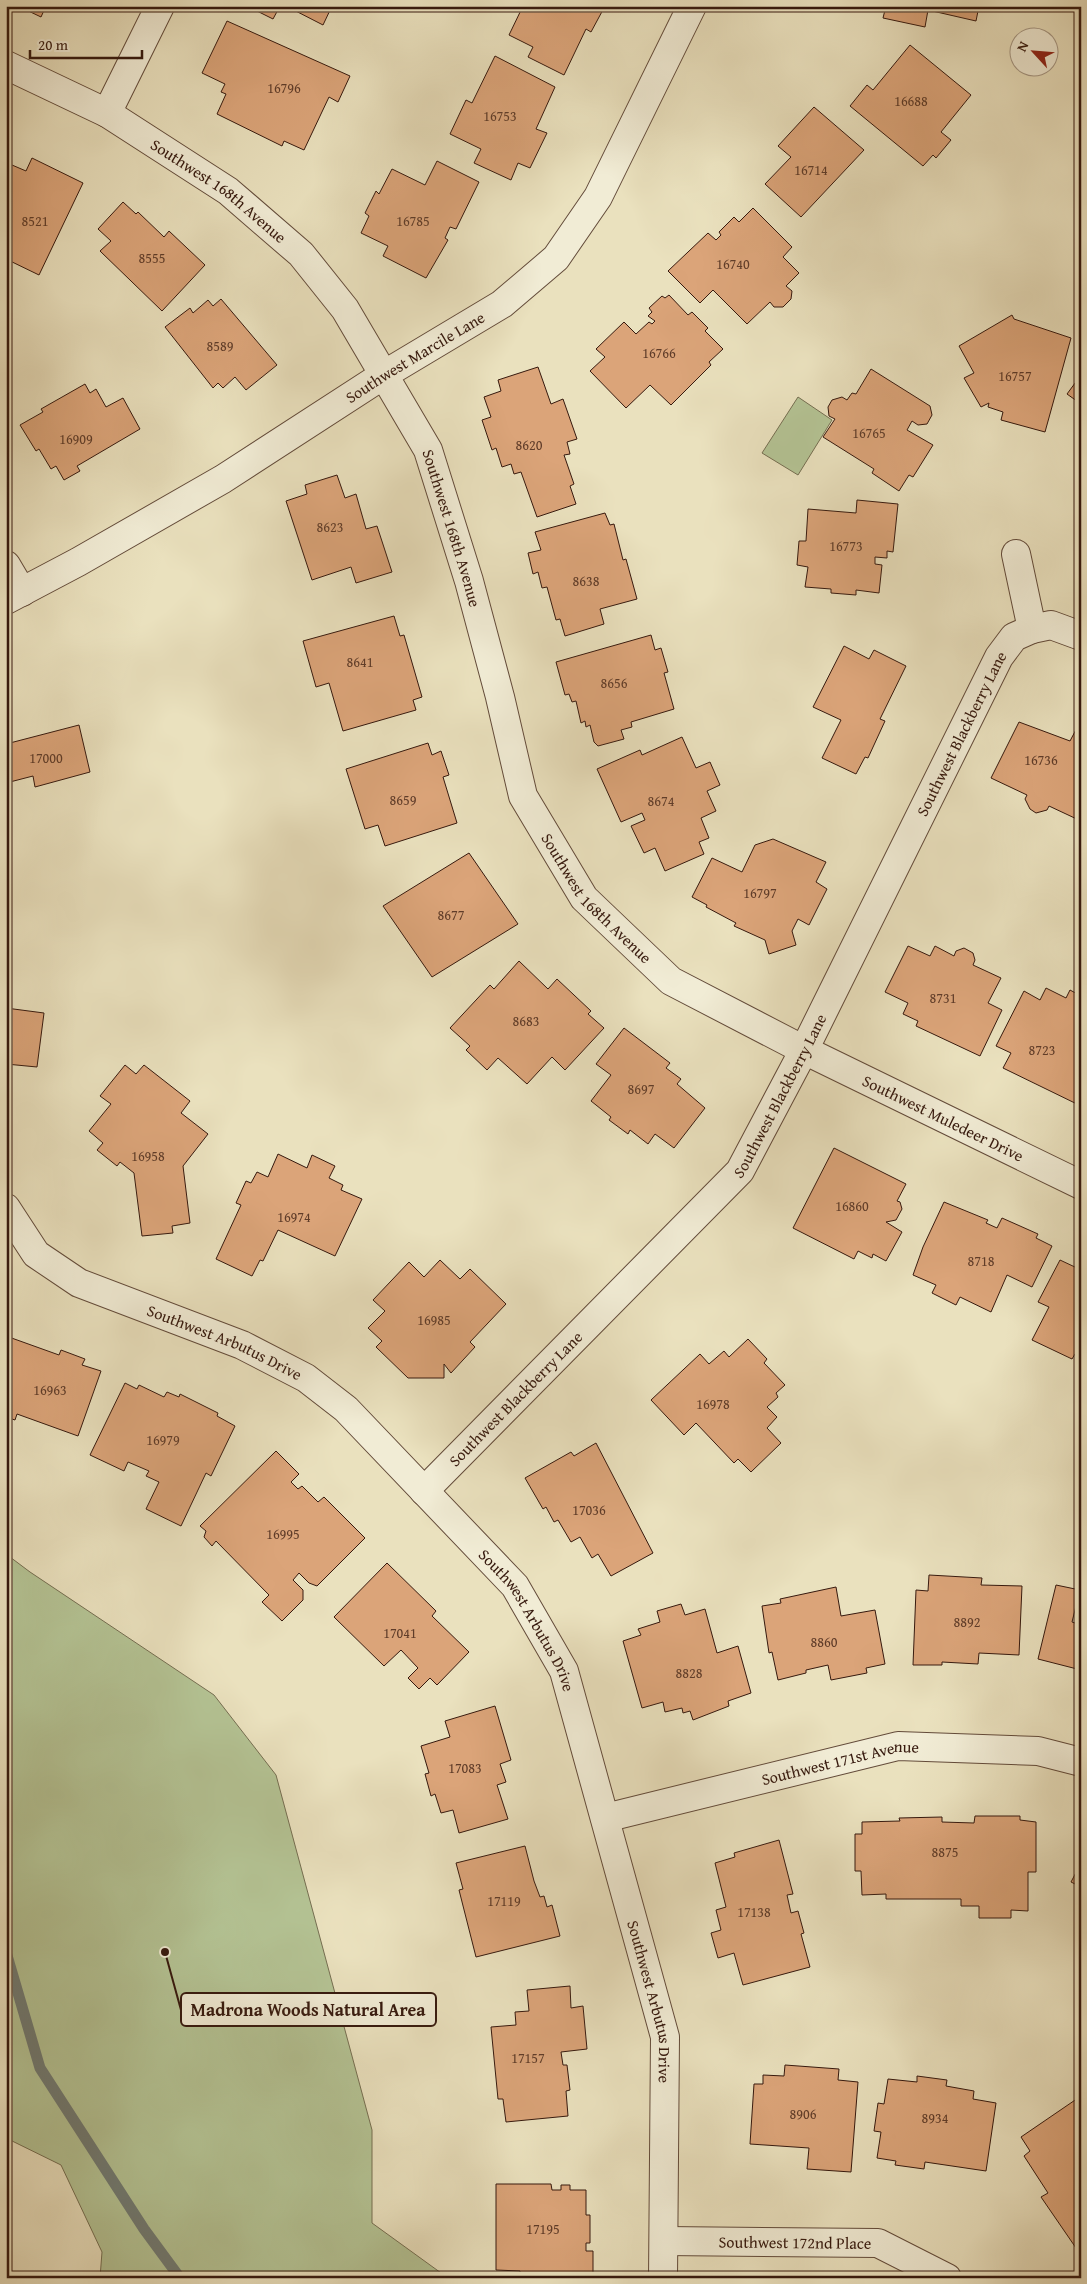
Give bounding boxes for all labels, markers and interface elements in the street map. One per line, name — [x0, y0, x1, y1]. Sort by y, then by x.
scale bar — [30, 28, 142, 60]
north arrow — [1010, 28, 1060, 78]
text: 20 m — [38, 34, 69, 55]
text: N — [1011, 37, 1034, 55]
house number: 16796 — [267, 78, 301, 98]
house number: 16688 — [894, 91, 928, 111]
house number: 16753 — [483, 106, 517, 126]
street label: Southwest 168th Avenue — [146, 132, 292, 249]
house number: 16714 — [794, 160, 828, 180]
house number: 8521 — [22, 211, 48, 231]
house number: 16785 — [396, 211, 430, 231]
house number: 8555 — [139, 248, 165, 268]
house number: 16740 — [716, 254, 750, 274]
street label: Southwest Marcile Lane — [340, 305, 489, 409]
house number: 8589 — [207, 336, 234, 356]
house number: 16766 — [642, 343, 676, 363]
house number: 16757 — [998, 366, 1032, 386]
house number: 16765 — [852, 423, 886, 443]
house number: 16909 — [59, 429, 93, 449]
house number: 8620 — [516, 435, 543, 455]
street label: Southwest 168th Avenue — [416, 446, 487, 610]
house number: 8623 — [317, 517, 343, 537]
house number: 16773 — [829, 536, 863, 556]
house number: 8638 — [573, 571, 600, 591]
street label: Southwest Blackberry Lane — [910, 645, 1012, 820]
house number: 8641 — [347, 652, 373, 672]
house number: 8656 — [601, 673, 628, 693]
house number: 17000 — [29, 748, 63, 768]
house number: 16736 — [1024, 750, 1058, 770]
house number: 8659 — [390, 790, 417, 810]
house number: 8674 — [648, 791, 675, 811]
street label: Southwest 168th Avenue — [536, 828, 657, 969]
house number: 16797 — [743, 883, 777, 903]
house number: 8677 — [438, 905, 465, 925]
house number: 8731 — [930, 988, 956, 1008]
street label: Southwest Blackberry Lane — [727, 1009, 832, 1183]
house number: 8683 — [513, 1011, 539, 1031]
house number: 8723 — [1029, 1040, 1055, 1060]
street label: Southwest Muledeer Drive — [858, 1068, 1028, 1167]
house number: 8697 — [628, 1079, 655, 1099]
house number: 16958 — [131, 1146, 165, 1166]
house number: 16860 — [835, 1196, 869, 1216]
house number: 16974 — [277, 1207, 311, 1227]
house number: 8718 — [968, 1251, 995, 1271]
street label: Southwest Arbutus Drive — [144, 1298, 306, 1386]
house number: 16985 — [417, 1310, 451, 1330]
street label: Southwest Blackberry Lane — [443, 1325, 588, 1472]
house number: 16963 — [33, 1380, 67, 1400]
house number: 16978 — [696, 1394, 730, 1414]
house number: 16979 — [146, 1430, 180, 1450]
house number: 17036 — [572, 1500, 606, 1520]
house number: 16995 — [266, 1524, 300, 1544]
street label: Southwest Arbutus Drive — [473, 1543, 581, 1694]
house number: 8892 — [954, 1612, 980, 1632]
house number: 17041 — [383, 1623, 417, 1643]
house number: 8860 — [811, 1632, 838, 1652]
house number: 8828 — [676, 1663, 703, 1683]
street label: Southwest 171st Avenue — [759, 1734, 919, 1791]
house number: 17083 — [448, 1758, 482, 1778]
house number: 8875 — [932, 1842, 958, 1862]
house number: 17119 — [487, 1891, 521, 1911]
house number: 17138 — [737, 1902, 771, 1922]
street label: Southwest Arbutus Drive — [621, 1917, 677, 2083]
callout: Madrona Woods Natural Area — [181, 1993, 436, 2026]
text: Madrona Woods Natural Area — [190, 1996, 426, 2023]
house number: 17157 — [511, 2048, 545, 2068]
house number: 8906 — [790, 2104, 817, 2124]
house number: 8934 — [922, 2108, 949, 2128]
house number: 17195 — [526, 2219, 560, 2239]
street label: Southwest 172nd Place — [718, 2230, 872, 2255]

